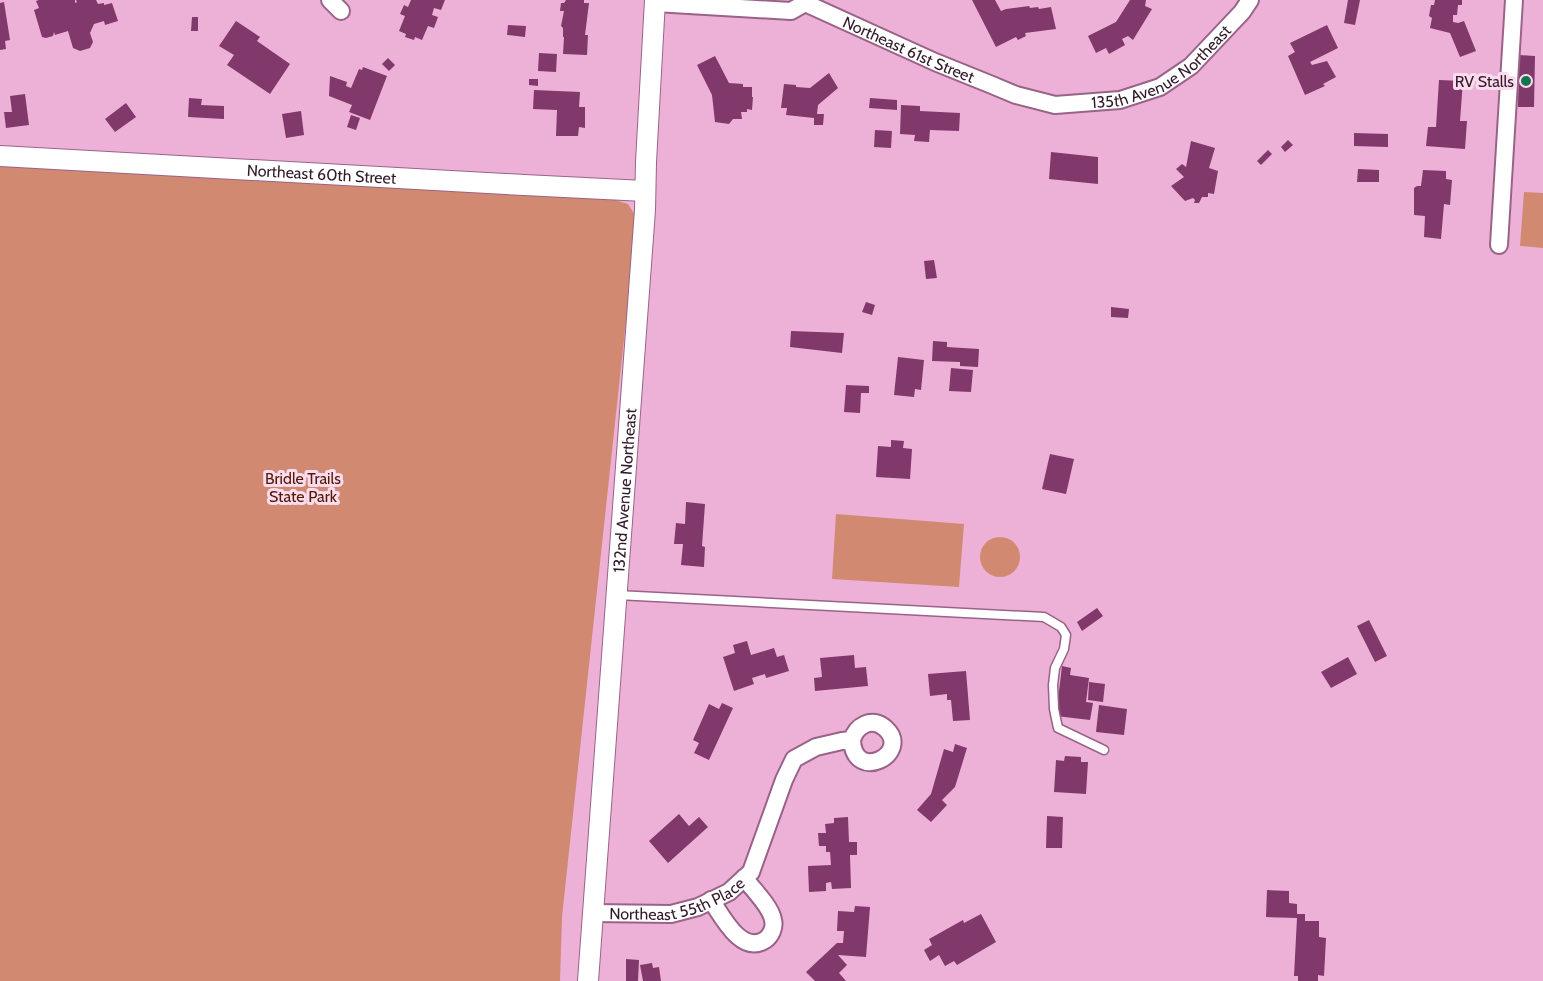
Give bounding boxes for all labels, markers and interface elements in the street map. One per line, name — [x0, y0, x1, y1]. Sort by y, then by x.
street label: Northeast 61st Street — [840, 12, 978, 87]
street label: 135th Avenue Northeast — [1091, 20, 1235, 112]
place label: RV Stalls — [1455, 72, 1514, 91]
marker: RV Stalls — [1519, 74, 1533, 88]
street label: Northeast 60th Street — [246, 160, 397, 187]
street label: 132nd Avenue Northeast — [609, 407, 640, 573]
park label: Bridle Trails State Park — [265, 469, 341, 506]
street label: Northeast 55th Place — [609, 873, 748, 924]

